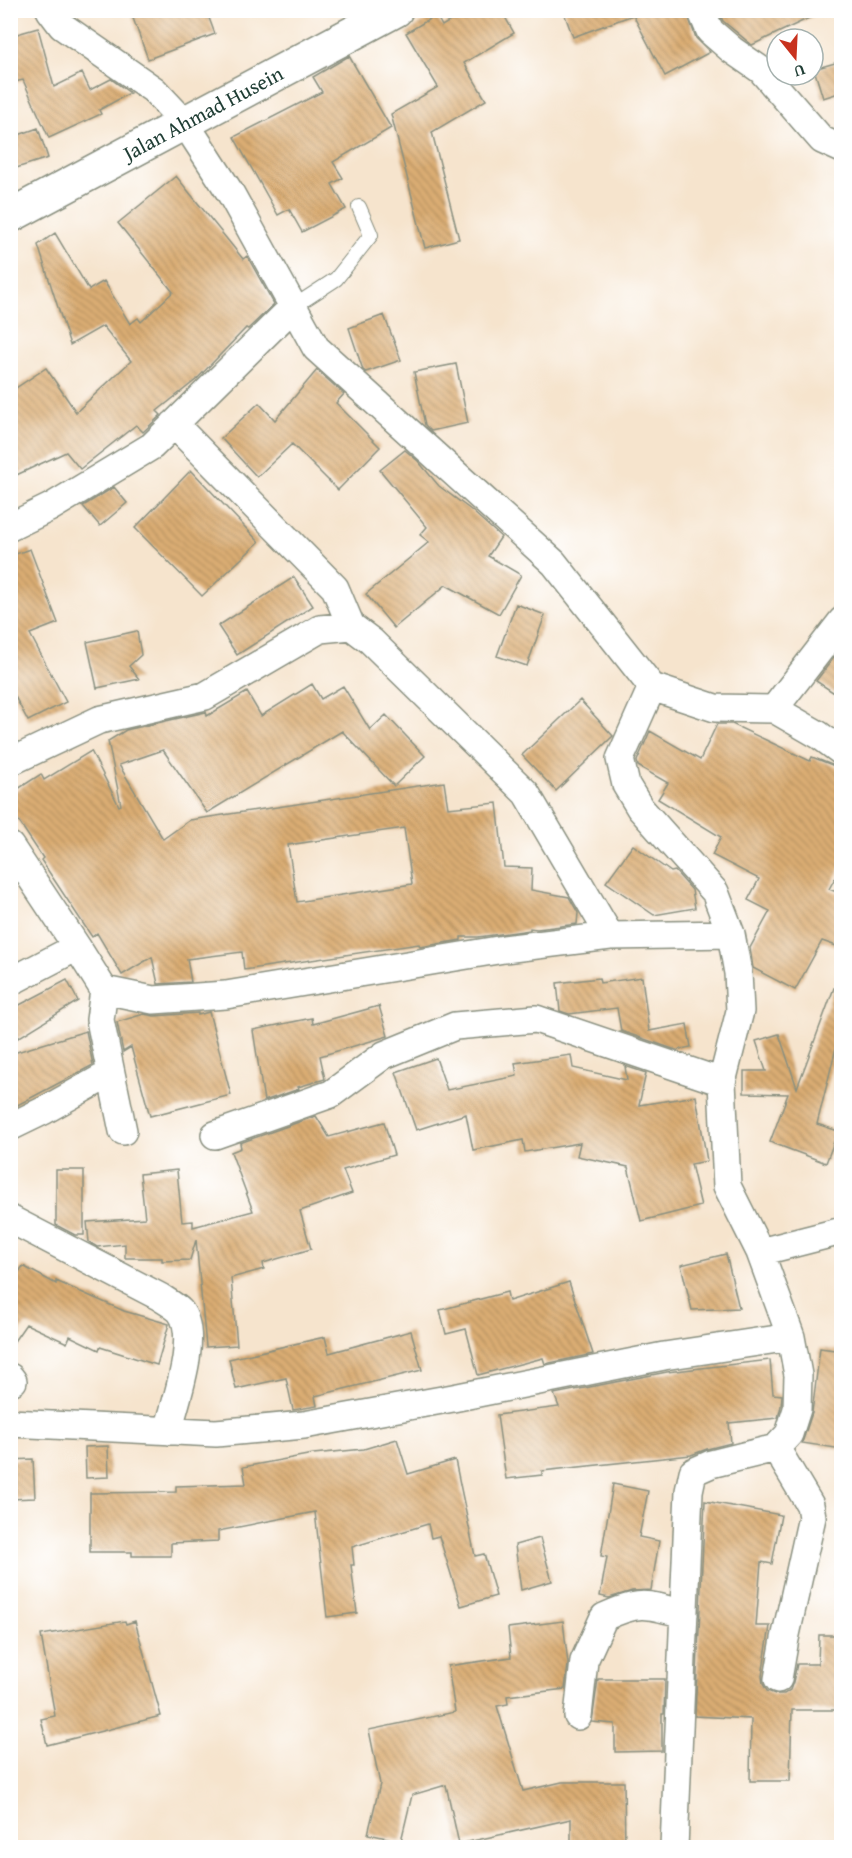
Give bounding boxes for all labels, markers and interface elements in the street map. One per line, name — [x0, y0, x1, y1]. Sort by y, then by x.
north arrow — [765, 27, 825, 87]
street label: Jalan Ahmad Husein — [115, 58, 289, 170]
text: U — [791, 58, 808, 84]

